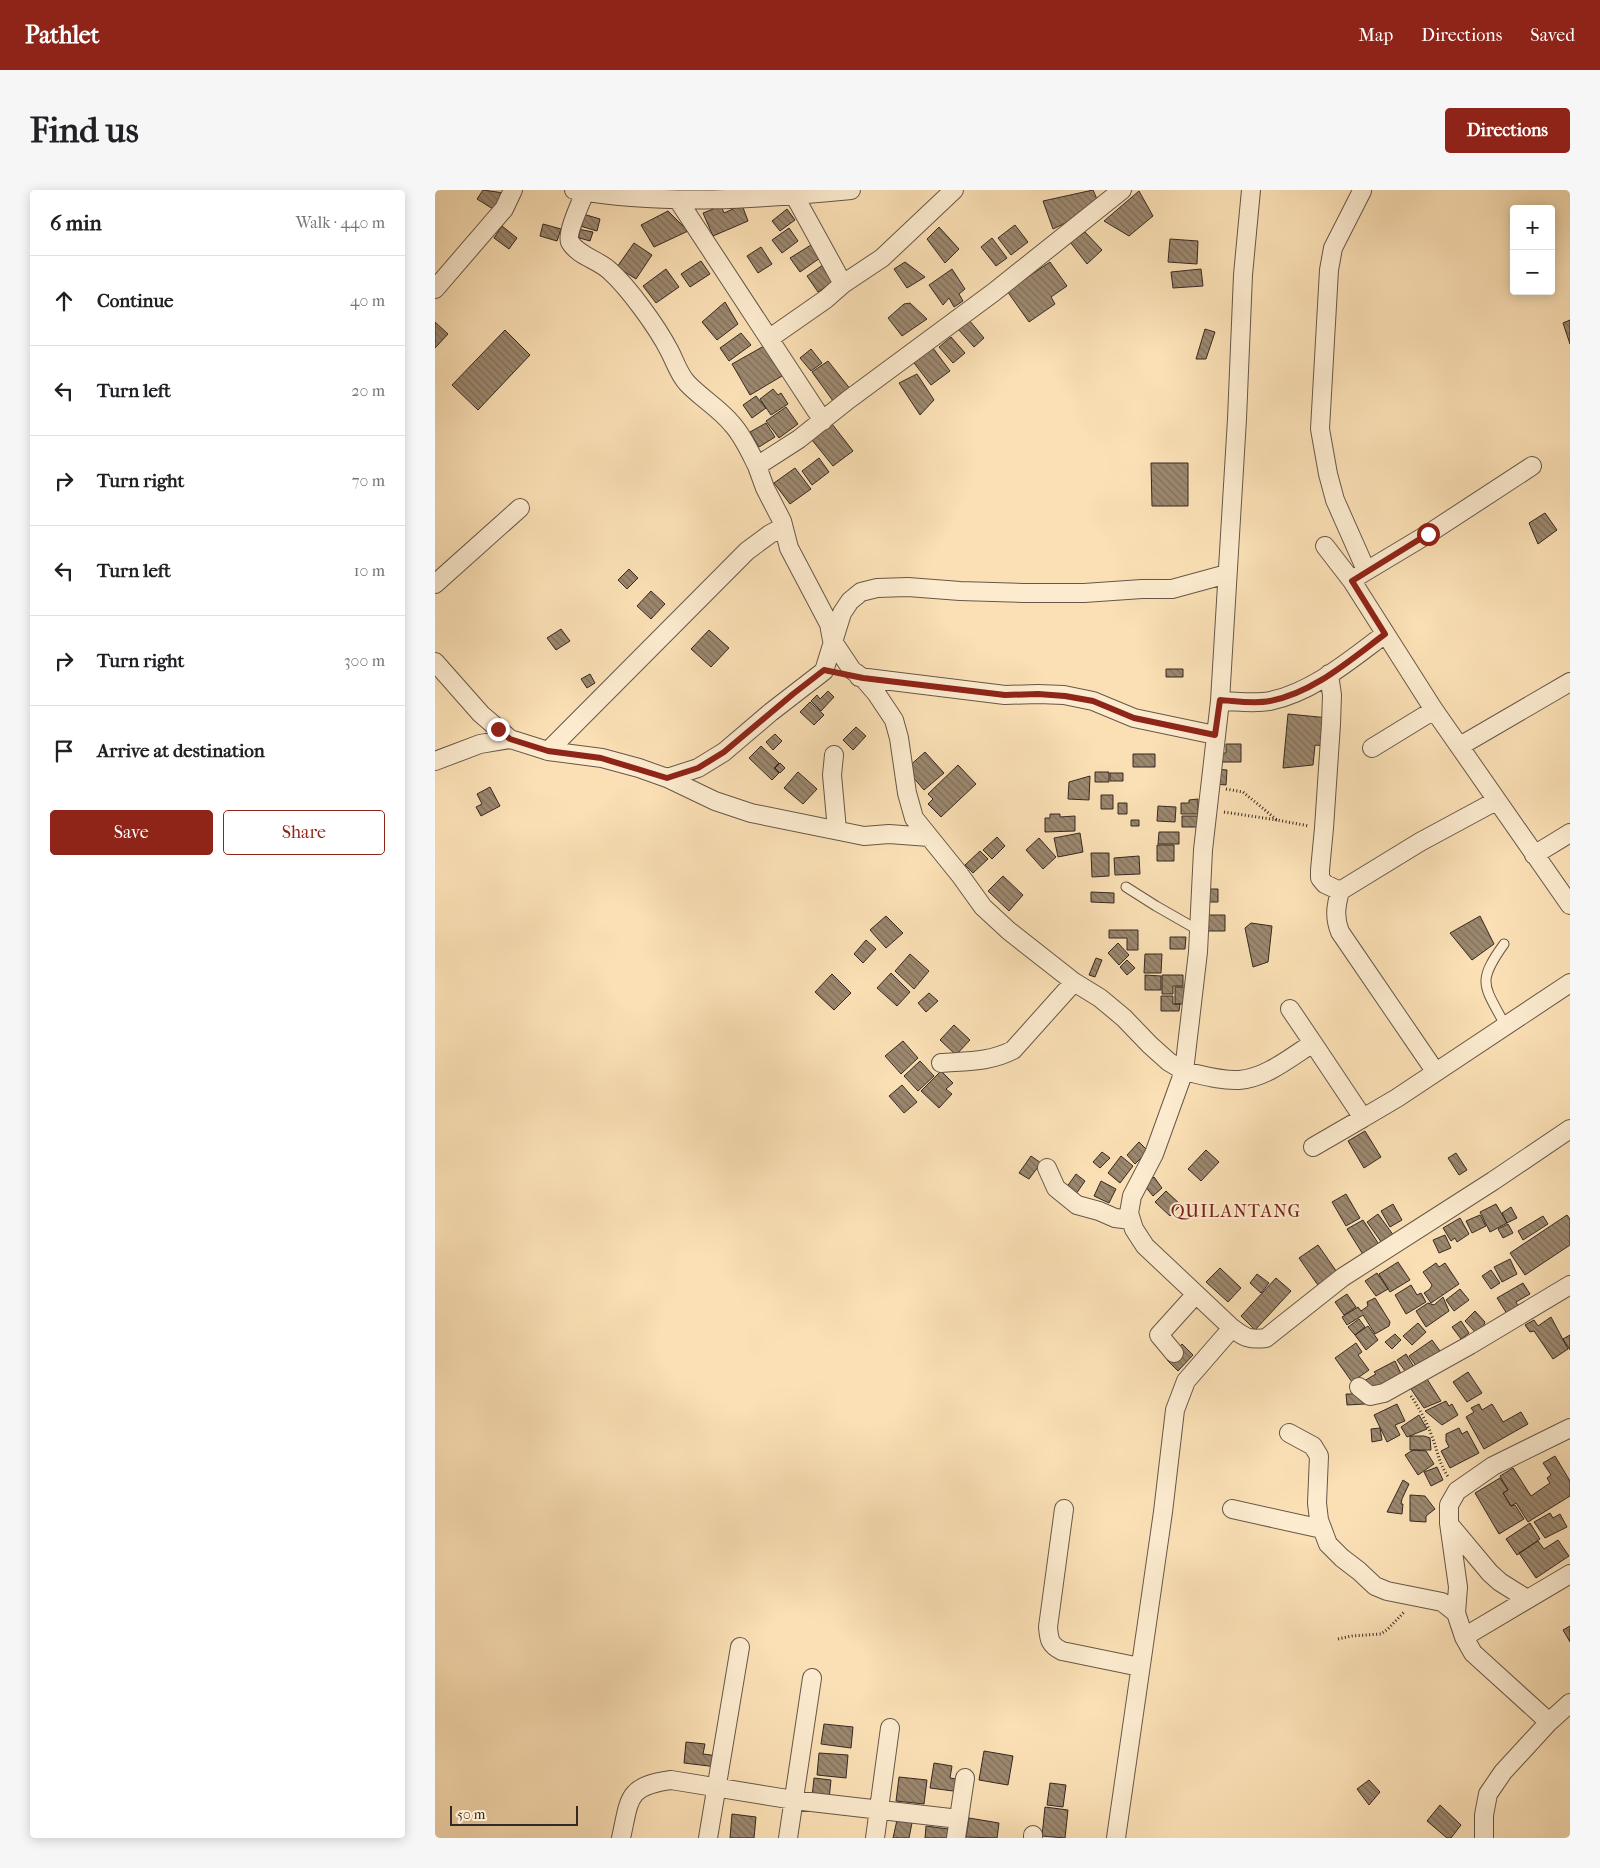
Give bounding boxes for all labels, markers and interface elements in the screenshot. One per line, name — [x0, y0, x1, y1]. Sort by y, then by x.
text: Pathlet — [25, 21, 99, 49]
text: Map — [1359, 25, 1393, 46]
text: Directions — [1421, 25, 1502, 46]
text: Saved — [1530, 25, 1575, 46]
button: Directions — [1445, 108, 1570, 153]
text: Find us — [30, 110, 139, 151]
map controls — [1510, 205, 1555, 295]
button: + — [1510, 205, 1555, 250]
text: 6 min — [50, 211, 102, 235]
text: Walk · 440 m — [296, 213, 385, 232]
button: − — [1510, 250, 1555, 295]
icon: ahead — [50, 287, 78, 315]
text: Continue — [97, 290, 173, 312]
text: 40 m — [350, 291, 385, 310]
icon: left — [50, 377, 78, 405]
text: Turn left — [97, 380, 171, 402]
text: 20 m — [351, 381, 385, 400]
icon: right — [50, 467, 78, 495]
text: Turn right — [97, 470, 184, 492]
text: 70 m — [352, 471, 385, 490]
route start — [1417, 523, 1440, 546]
icon: left — [50, 557, 78, 585]
text: Turn left — [97, 560, 171, 582]
text: 10 m — [354, 561, 385, 580]
icon: right — [50, 647, 78, 675]
text: Turn right — [97, 650, 184, 672]
text: 300 m — [344, 651, 385, 670]
route end — [487, 718, 510, 741]
icon: arrive — [50, 737, 78, 765]
text: Arrive at destination — [97, 740, 265, 762]
button: Save — [50, 810, 213, 855]
button: Share — [223, 810, 385, 855]
district label: QUILANTANG — [1171, 1201, 1301, 1222]
scale bar — [450, 1803, 577, 1826]
text: 50 m — [457, 1806, 485, 1823]

